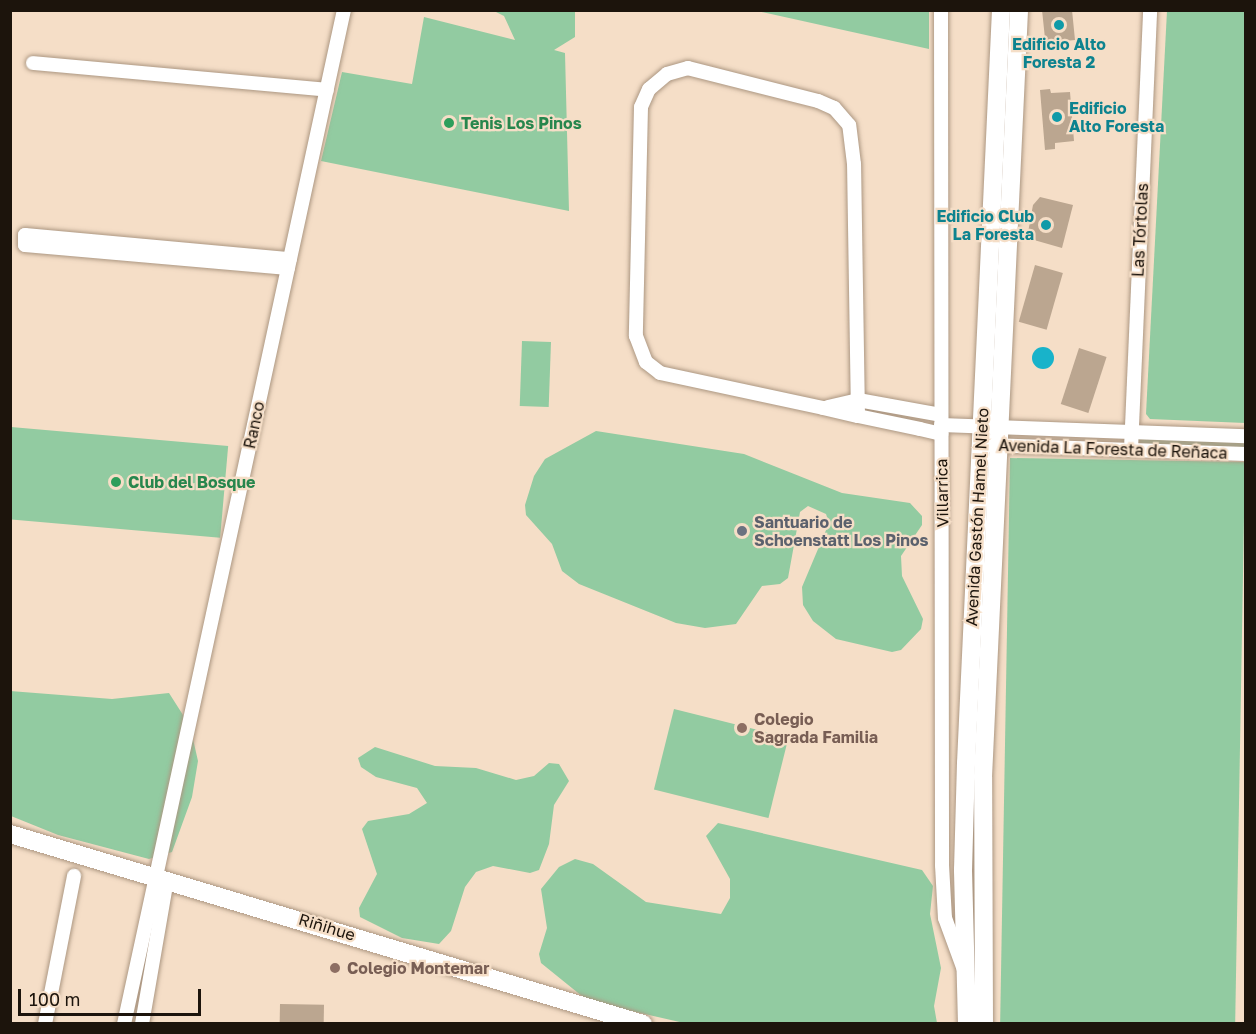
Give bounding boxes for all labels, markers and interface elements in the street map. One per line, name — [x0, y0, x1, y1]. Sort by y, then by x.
marker: Edificio Alto Foresta 2 — [1052, 18, 1066, 32]
place label: Edificio Alto Foresta 2 — [1012, 34, 1106, 72]
place label: Edificio Alto Foresta — [1069, 98, 1164, 136]
marker: Edificio Alto Foresta — [1050, 110, 1064, 124]
place label: Tenis Los Pinos — [461, 113, 582, 133]
marker: Tenis Los Pinos — [442, 116, 456, 130]
street label: Las Tórtolas — [1128, 183, 1152, 277]
place label: Edificio Club La Foresta — [936, 206, 1034, 244]
marker: Edificio Club La Foresta — [1039, 218, 1053, 232]
street label: Ranco — [240, 400, 268, 450]
street label: Avenida Gastón Hamel Nieto — [962, 407, 992, 627]
street label: Avenida La Foresta de Reñaca — [998, 435, 1228, 463]
street label: Villarrica — [932, 458, 952, 528]
place label: Club del Bosque — [128, 472, 255, 492]
marker: Club del Bosque — [109, 475, 123, 489]
place label: Santuario de Schoenstatt Los Pinos — [754, 512, 929, 550]
marker: Santuario de Schoenstatt Los Pinos — [735, 524, 749, 538]
place label: Colegio Sagrada Familia — [754, 709, 878, 747]
marker: Colegio Sagrada Familia — [735, 721, 749, 735]
street label: Riñihue — [296, 909, 358, 945]
place label: Colegio Montemar — [347, 958, 489, 978]
marker: Colegio Montemar — [328, 961, 342, 975]
scale bar — [21, 977, 204, 1015]
text: 100 m — [29, 988, 80, 1010]

